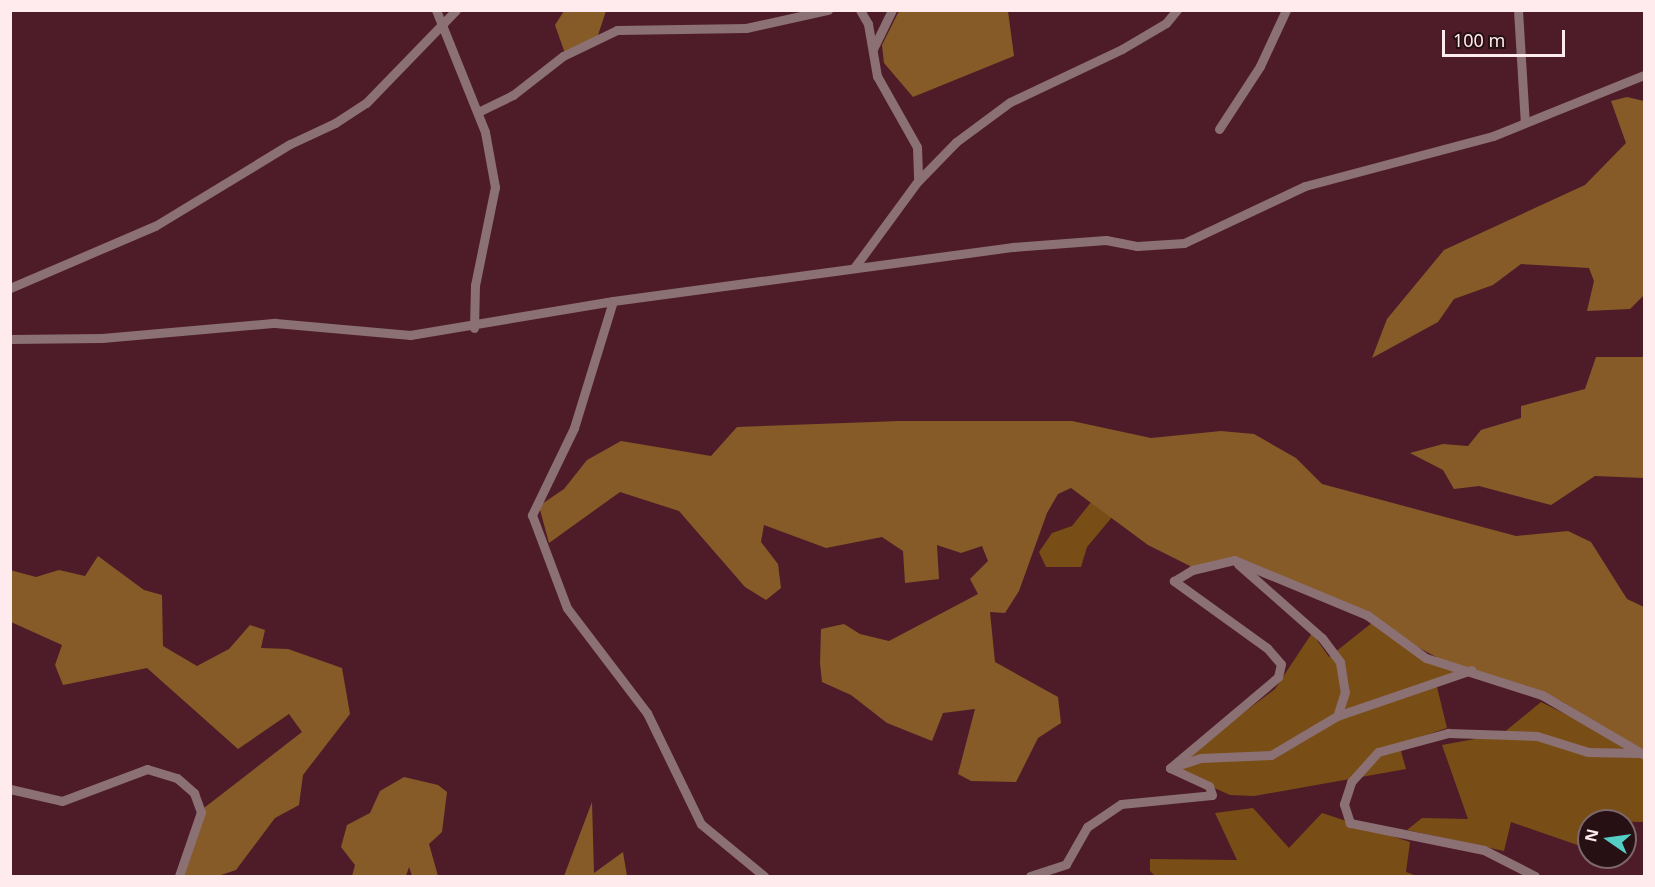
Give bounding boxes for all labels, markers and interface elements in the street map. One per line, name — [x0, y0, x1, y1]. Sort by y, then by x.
scale bar — [1445, 18, 1568, 56]
text: 100 m — [1453, 28, 1505, 52]
north arrow — [1577, 809, 1637, 869]
text: N — [1579, 827, 1604, 844]

